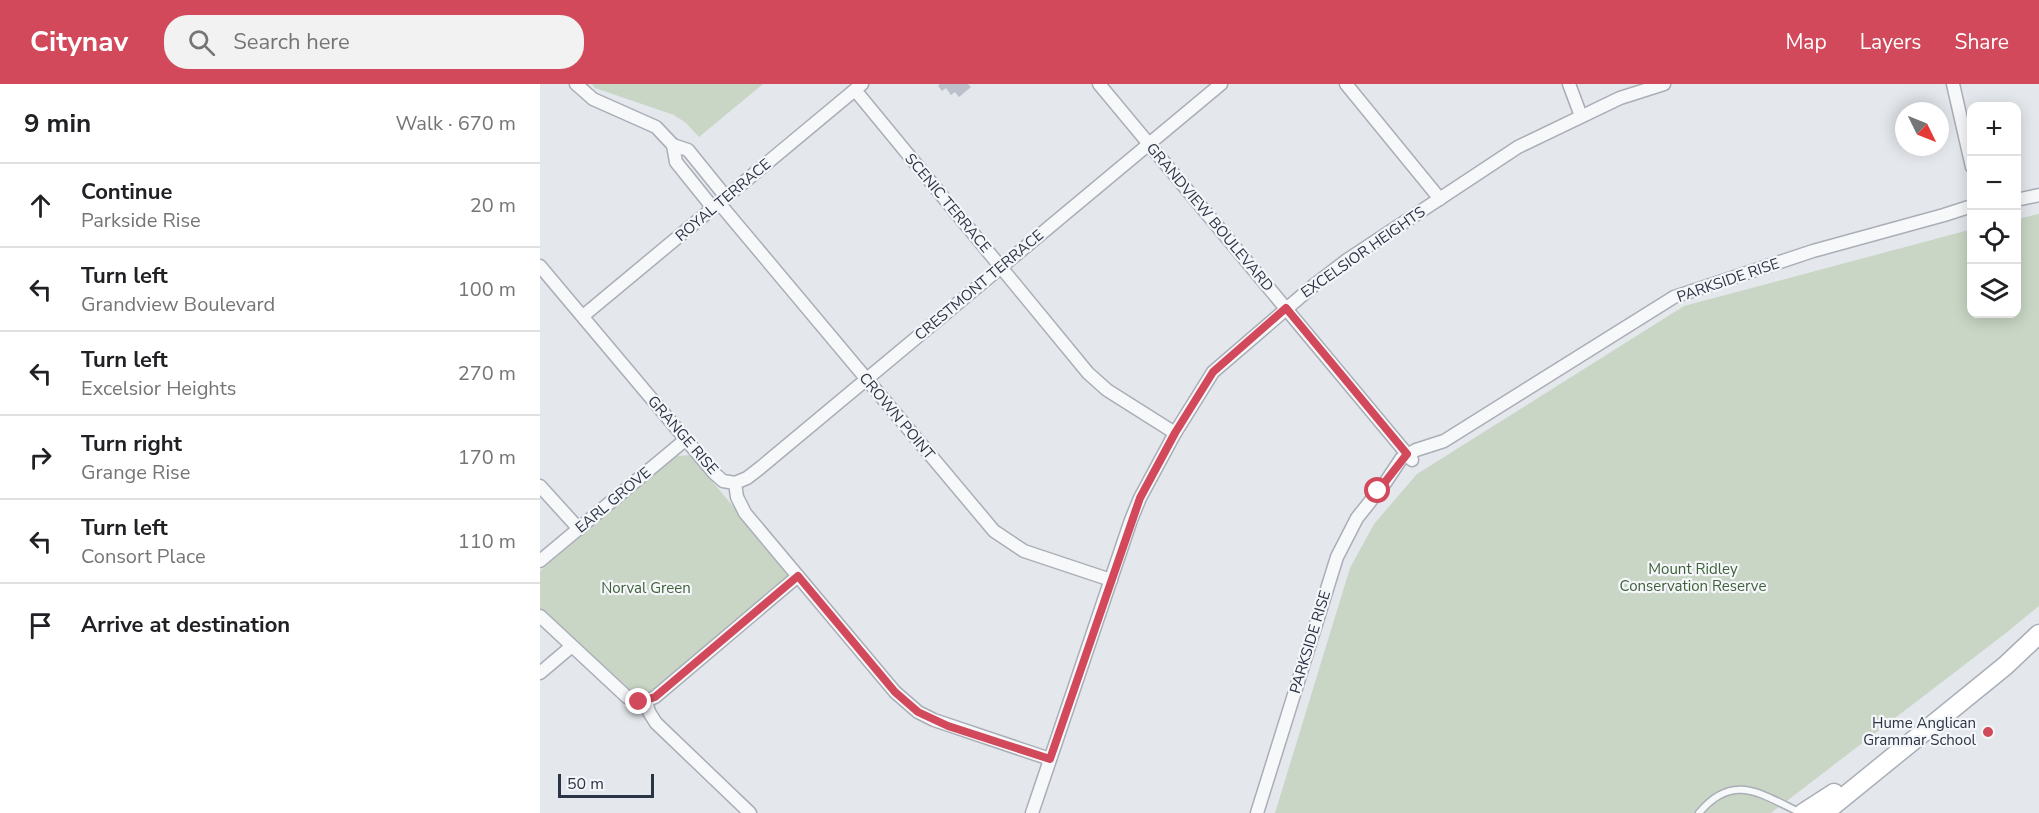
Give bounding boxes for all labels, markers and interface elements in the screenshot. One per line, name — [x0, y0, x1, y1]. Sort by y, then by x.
search box — [164, 15, 584, 69]
text: Citynav — [30, 23, 128, 61]
icon: search — [185, 26, 218, 59]
text: Search here — [233, 27, 350, 57]
text: Map — [1785, 28, 1827, 56]
text: Layers — [1860, 28, 1921, 56]
text: Share — [1954, 28, 2009, 56]
north arrow — [1895, 102, 1949, 156]
map controls — [1967, 102, 2021, 318]
button: + — [1967, 102, 2021, 156]
text: 9 min — [24, 106, 91, 141]
text: Walk · 670 m — [396, 110, 516, 137]
street label: GRANDVIEW BOULEVARD — [1142, 139, 1278, 295]
street label: SCENIC TERRACE — [900, 149, 996, 257]
street label: ROYAL TERRACE — [671, 154, 775, 246]
button: − — [1967, 156, 2021, 210]
text: Continue — [81, 177, 172, 207]
icon: ahead — [24, 189, 57, 222]
text: 20 m — [470, 192, 516, 219]
street label: EXCELSIOR HEIGHTS — [1297, 202, 1429, 302]
text: Parkside Rise — [81, 207, 201, 234]
button: locate — [1967, 210, 2021, 264]
street label: CRESTMONT TERRACE — [910, 225, 1048, 345]
street label: PARKSIDE RISE — [1674, 253, 1782, 307]
text: Turn left — [81, 261, 168, 291]
button: layers — [1967, 264, 2021, 318]
icon: left — [24, 273, 57, 306]
text: 100 m — [458, 276, 516, 303]
text: Grandview Boulevard — [81, 291, 275, 318]
text: Turn left — [81, 345, 168, 375]
icon: left — [24, 357, 57, 390]
text: 270 m — [458, 360, 516, 387]
street label: CROWN POINT — [855, 368, 939, 464]
text: Excelsior Heights — [81, 375, 236, 402]
street label: GRANGE RISE — [643, 391, 723, 479]
text: Turn right — [81, 429, 182, 459]
icon: right — [24, 441, 57, 474]
text: 170 m — [458, 444, 516, 471]
text: Grange Rise — [81, 459, 190, 486]
street label: EARL GROVE — [571, 463, 655, 537]
route start — [1364, 477, 1390, 503]
text: Turn left — [81, 513, 168, 543]
icon: left — [24, 525, 57, 558]
text: 110 m — [458, 528, 516, 555]
text: Consort Place — [81, 543, 206, 570]
park label: Mount Ridley Conservation Reserve — [1620, 559, 1766, 596]
park label: Norval Green — [601, 578, 691, 598]
street label: PARKSIDE RISE — [1285, 588, 1335, 696]
icon: arrive — [24, 609, 57, 642]
text: Arrive at destination — [81, 610, 290, 640]
route end — [625, 688, 651, 714]
place label: Hume Anglican Grammar School — [1863, 713, 1977, 750]
marker: Hume Anglican Grammar School — [1981, 725, 1995, 739]
scale bar — [558, 771, 654, 798]
text: 50 m — [567, 773, 604, 795]

